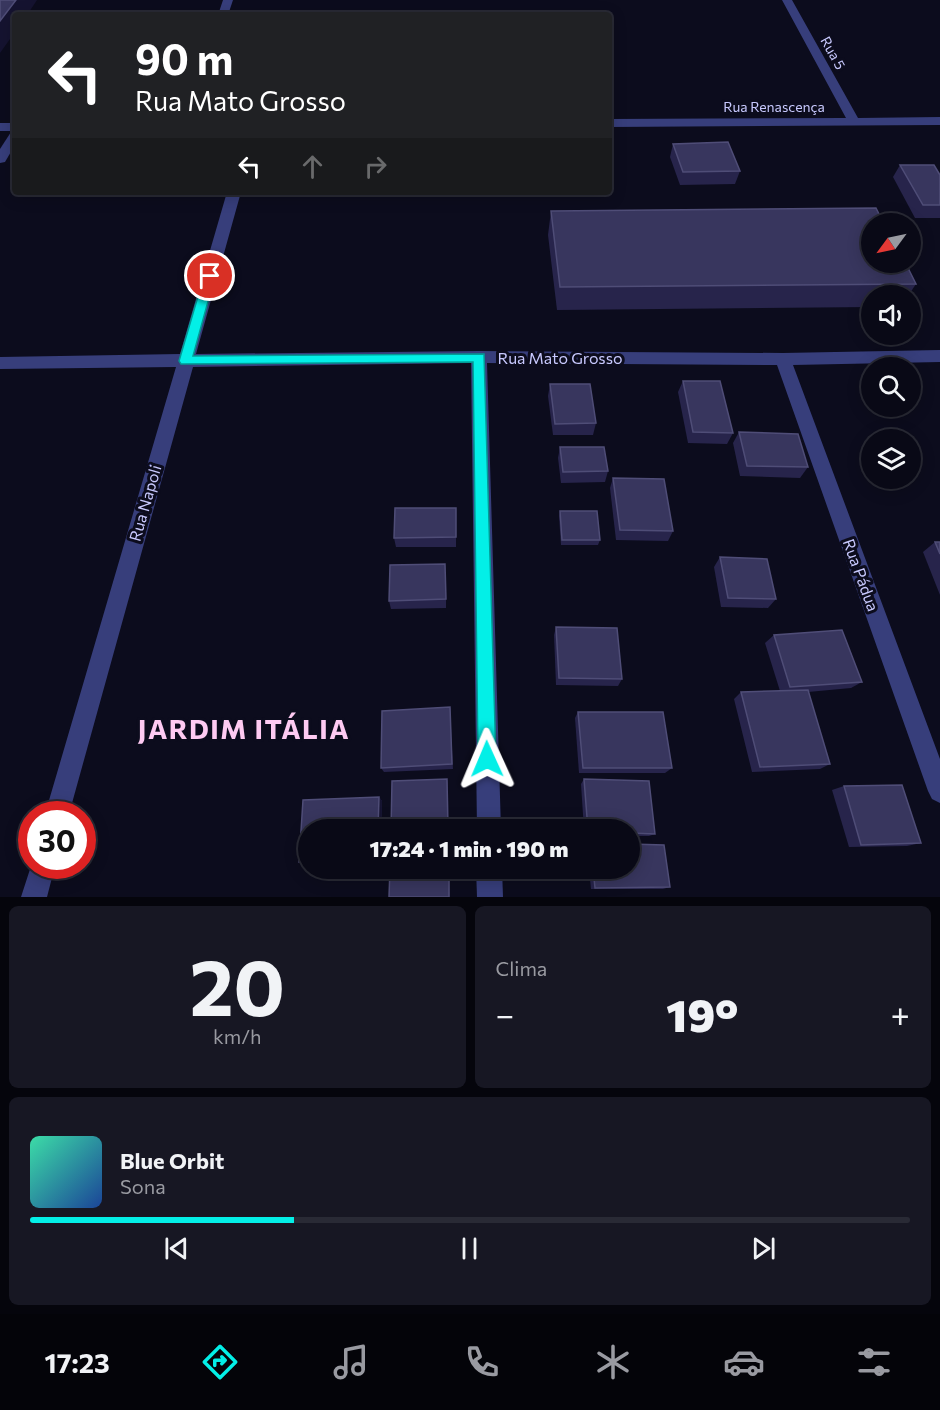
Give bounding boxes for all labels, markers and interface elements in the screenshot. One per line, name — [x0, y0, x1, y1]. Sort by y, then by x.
text: 90 m — [135, 32, 234, 84]
street label: Rua 5 — [817, 33, 849, 72]
icon: left — [36, 36, 114, 114]
text: Rua Mato Grosso — [135, 84, 346, 117]
street label: Rua Renascença — [723, 98, 825, 115]
icon: left — [233, 150, 266, 183]
icon: ahead — [296, 150, 329, 183]
icon: right — [359, 150, 392, 183]
north arrow — [861, 213, 921, 273]
map controls — [861, 213, 921, 489]
pin — [184, 250, 235, 301]
icon: arrive — [193, 259, 226, 292]
button: sound — [861, 285, 921, 345]
street label: Rua Mato Grosso — [498, 348, 622, 367]
button: search — [861, 357, 921, 417]
button: layers — [861, 429, 921, 489]
street label: Rua Napoli — [125, 462, 164, 543]
street label: Rua Pádua — [840, 536, 883, 614]
district label: JARDIM ITÁLIA — [138, 712, 350, 745]
position arrow — [455, 727, 519, 791]
speed limit sign: 30 — [18, 801, 96, 879]
text: 17:24 · 1 min · 190 m — [370, 835, 568, 862]
text: 20 — [189, 937, 285, 1032]
text: Clima — [496, 956, 547, 980]
text: 19° — [666, 986, 739, 1041]
text: − — [496, 993, 514, 1034]
text: + — [891, 993, 910, 1034]
text: km/h — [213, 1024, 262, 1048]
text: Blue Orbit — [120, 1147, 224, 1174]
text: Sona — [120, 1174, 166, 1198]
icon: previous — [160, 1232, 193, 1265]
icon: pause — [453, 1232, 486, 1265]
icon: next — [747, 1232, 780, 1265]
icon: directions — [199, 1341, 241, 1383]
icon: music — [330, 1341, 372, 1383]
icon: phone — [461, 1341, 503, 1383]
icon: climate — [592, 1341, 634, 1383]
icon: car — [723, 1341, 765, 1383]
icon: filters — [853, 1341, 895, 1383]
text: 17:23 — [44, 1346, 110, 1379]

